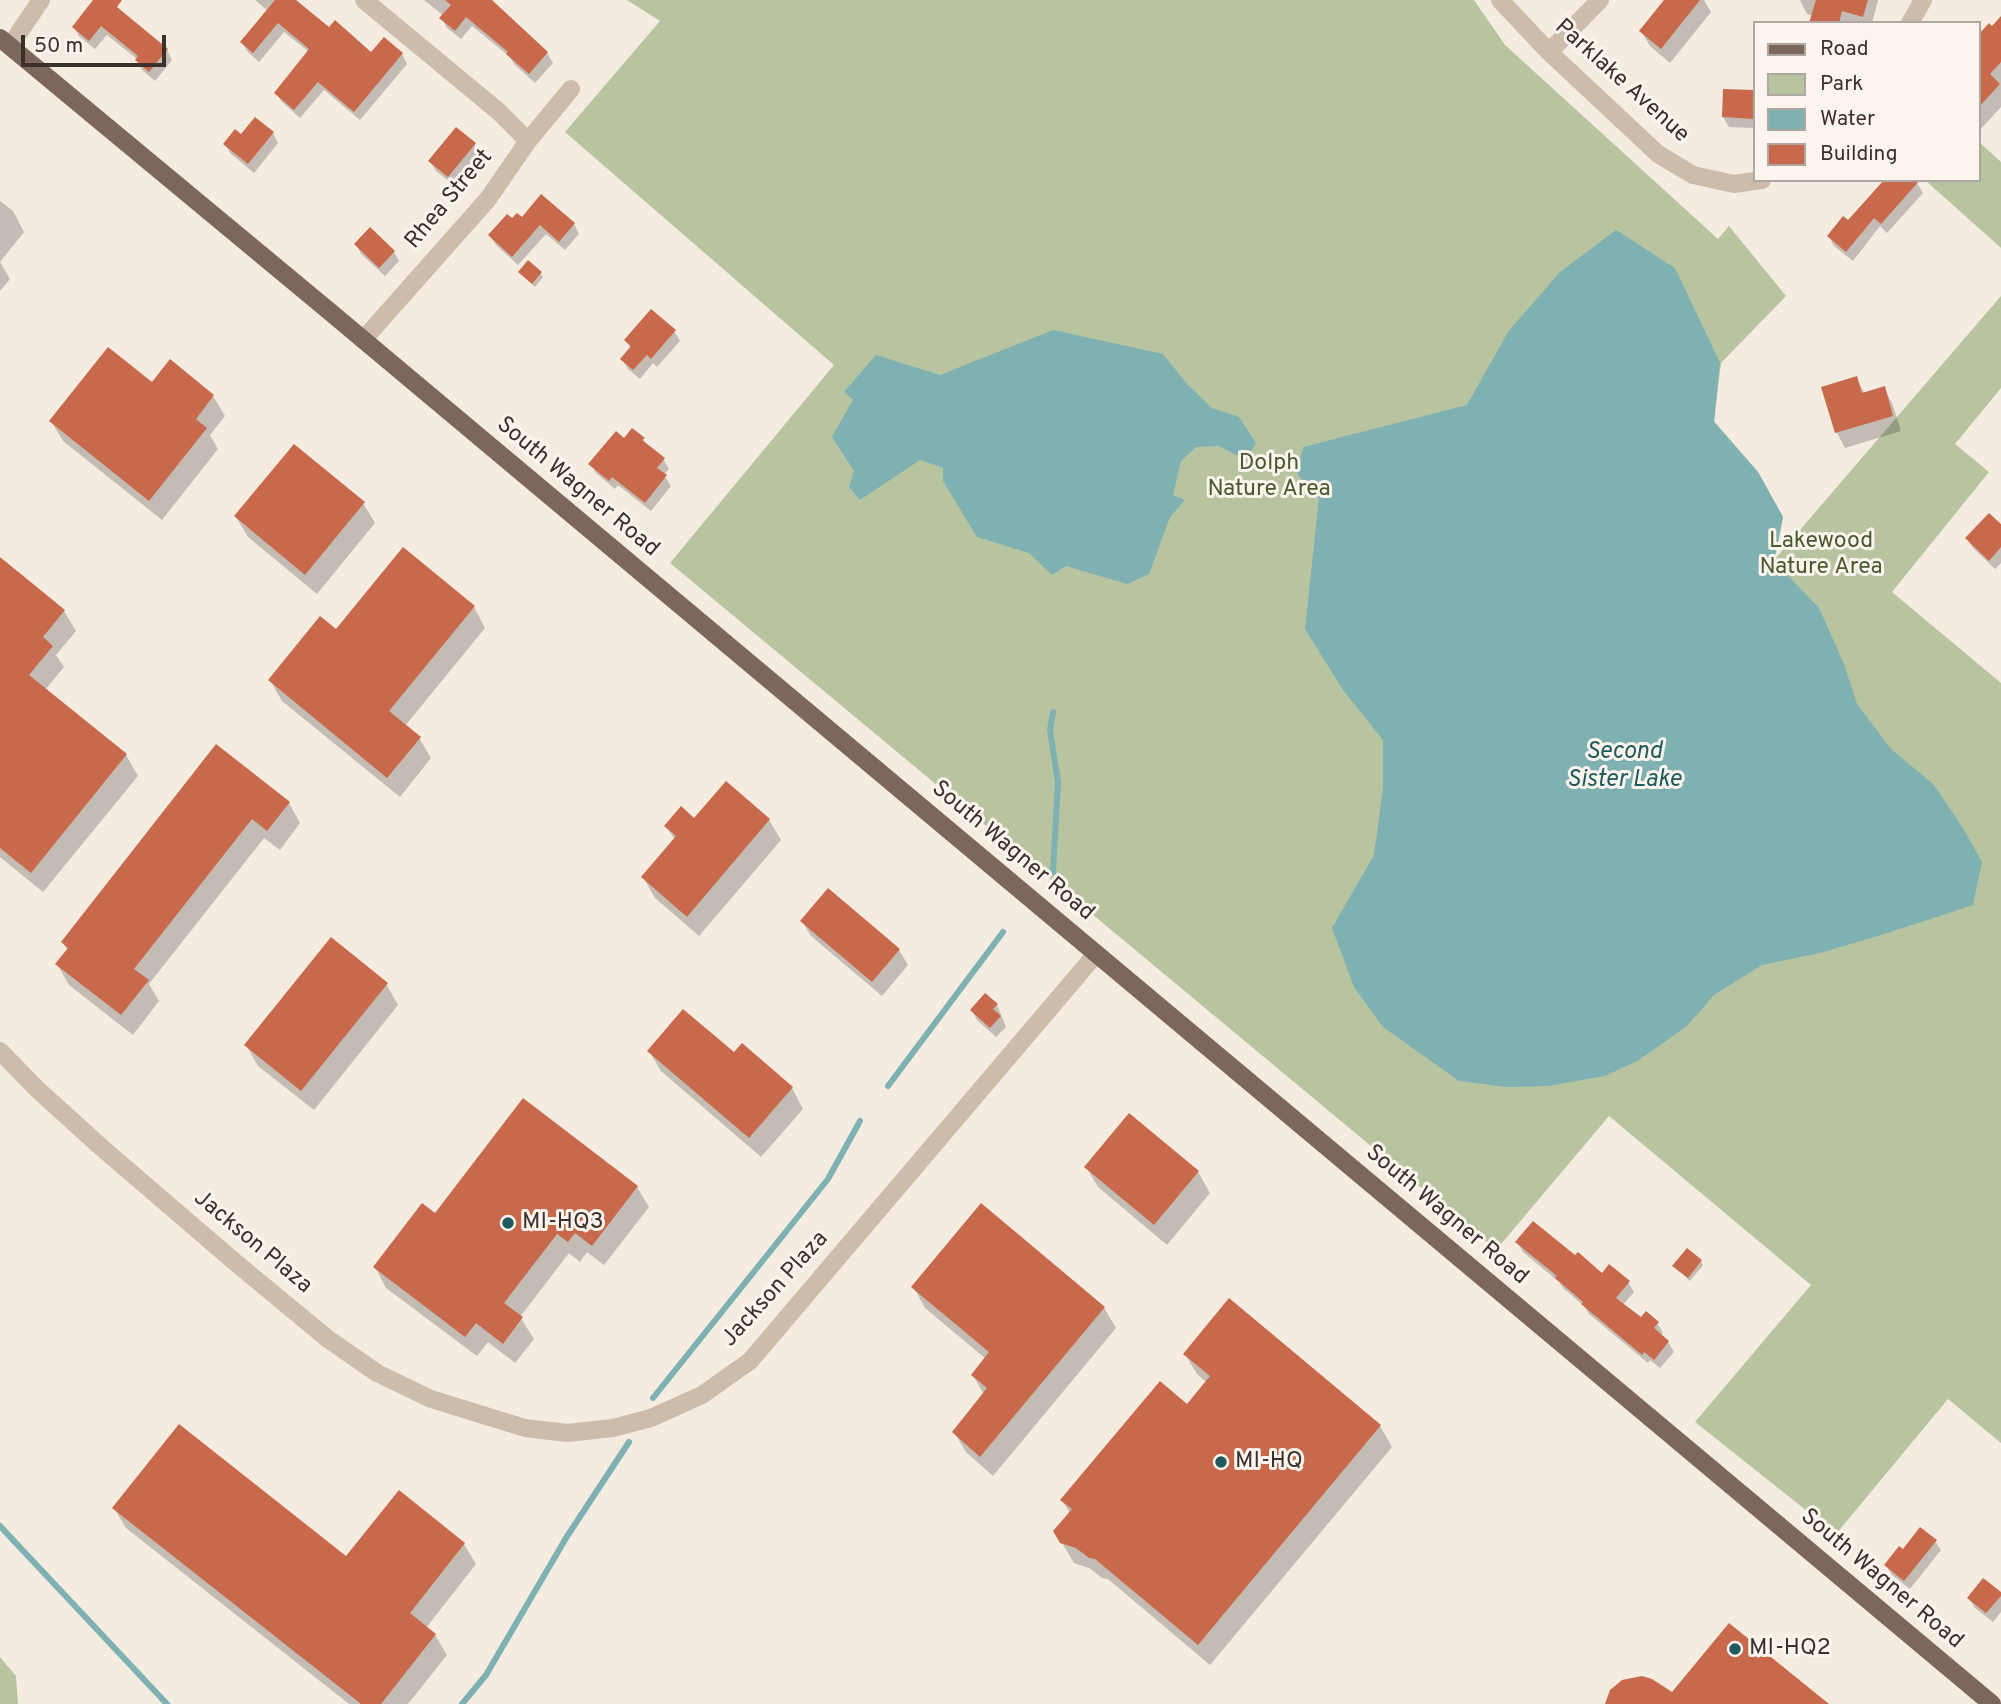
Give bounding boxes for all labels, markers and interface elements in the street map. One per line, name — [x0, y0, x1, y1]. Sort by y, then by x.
street label: Parklake Avenue — [1548, 14, 1694, 150]
scale bar — [24, 21, 170, 65]
legend — [1752, 21, 1980, 182]
text: 50 m — [34, 33, 83, 60]
text: Road — [1820, 36, 1869, 63]
text: Park — [1820, 71, 1863, 98]
text: Water — [1820, 106, 1875, 133]
text: Building — [1820, 141, 1898, 168]
street label: Rhea Street — [400, 145, 500, 255]
street label: South Wagner Road — [490, 412, 664, 564]
park label: Dolph Nature Area — [1207, 450, 1331, 504]
park label: Lakewood Nature Area — [1759, 528, 1883, 582]
water label: Second Sister Lake — [1567, 739, 1681, 795]
street label: South Wagner Road — [925, 776, 1099, 928]
street label: South Wagner Road — [1359, 1140, 1533, 1292]
street label: Jackson Plaza — [187, 1185, 317, 1301]
place label: MI-HQ3 — [522, 1209, 604, 1237]
marker: MI-HQ3 — [500, 1215, 516, 1231]
street label: Jackson Plaza — [717, 1226, 835, 1354]
place label: MI-HQ — [1235, 1448, 1303, 1476]
marker: MI-HQ — [1213, 1454, 1229, 1470]
street label: South Wagner Road — [1794, 1504, 1968, 1656]
place label: MI-HQ2 — [1749, 1635, 1831, 1663]
marker: MI-HQ2 — [1727, 1641, 1743, 1657]

